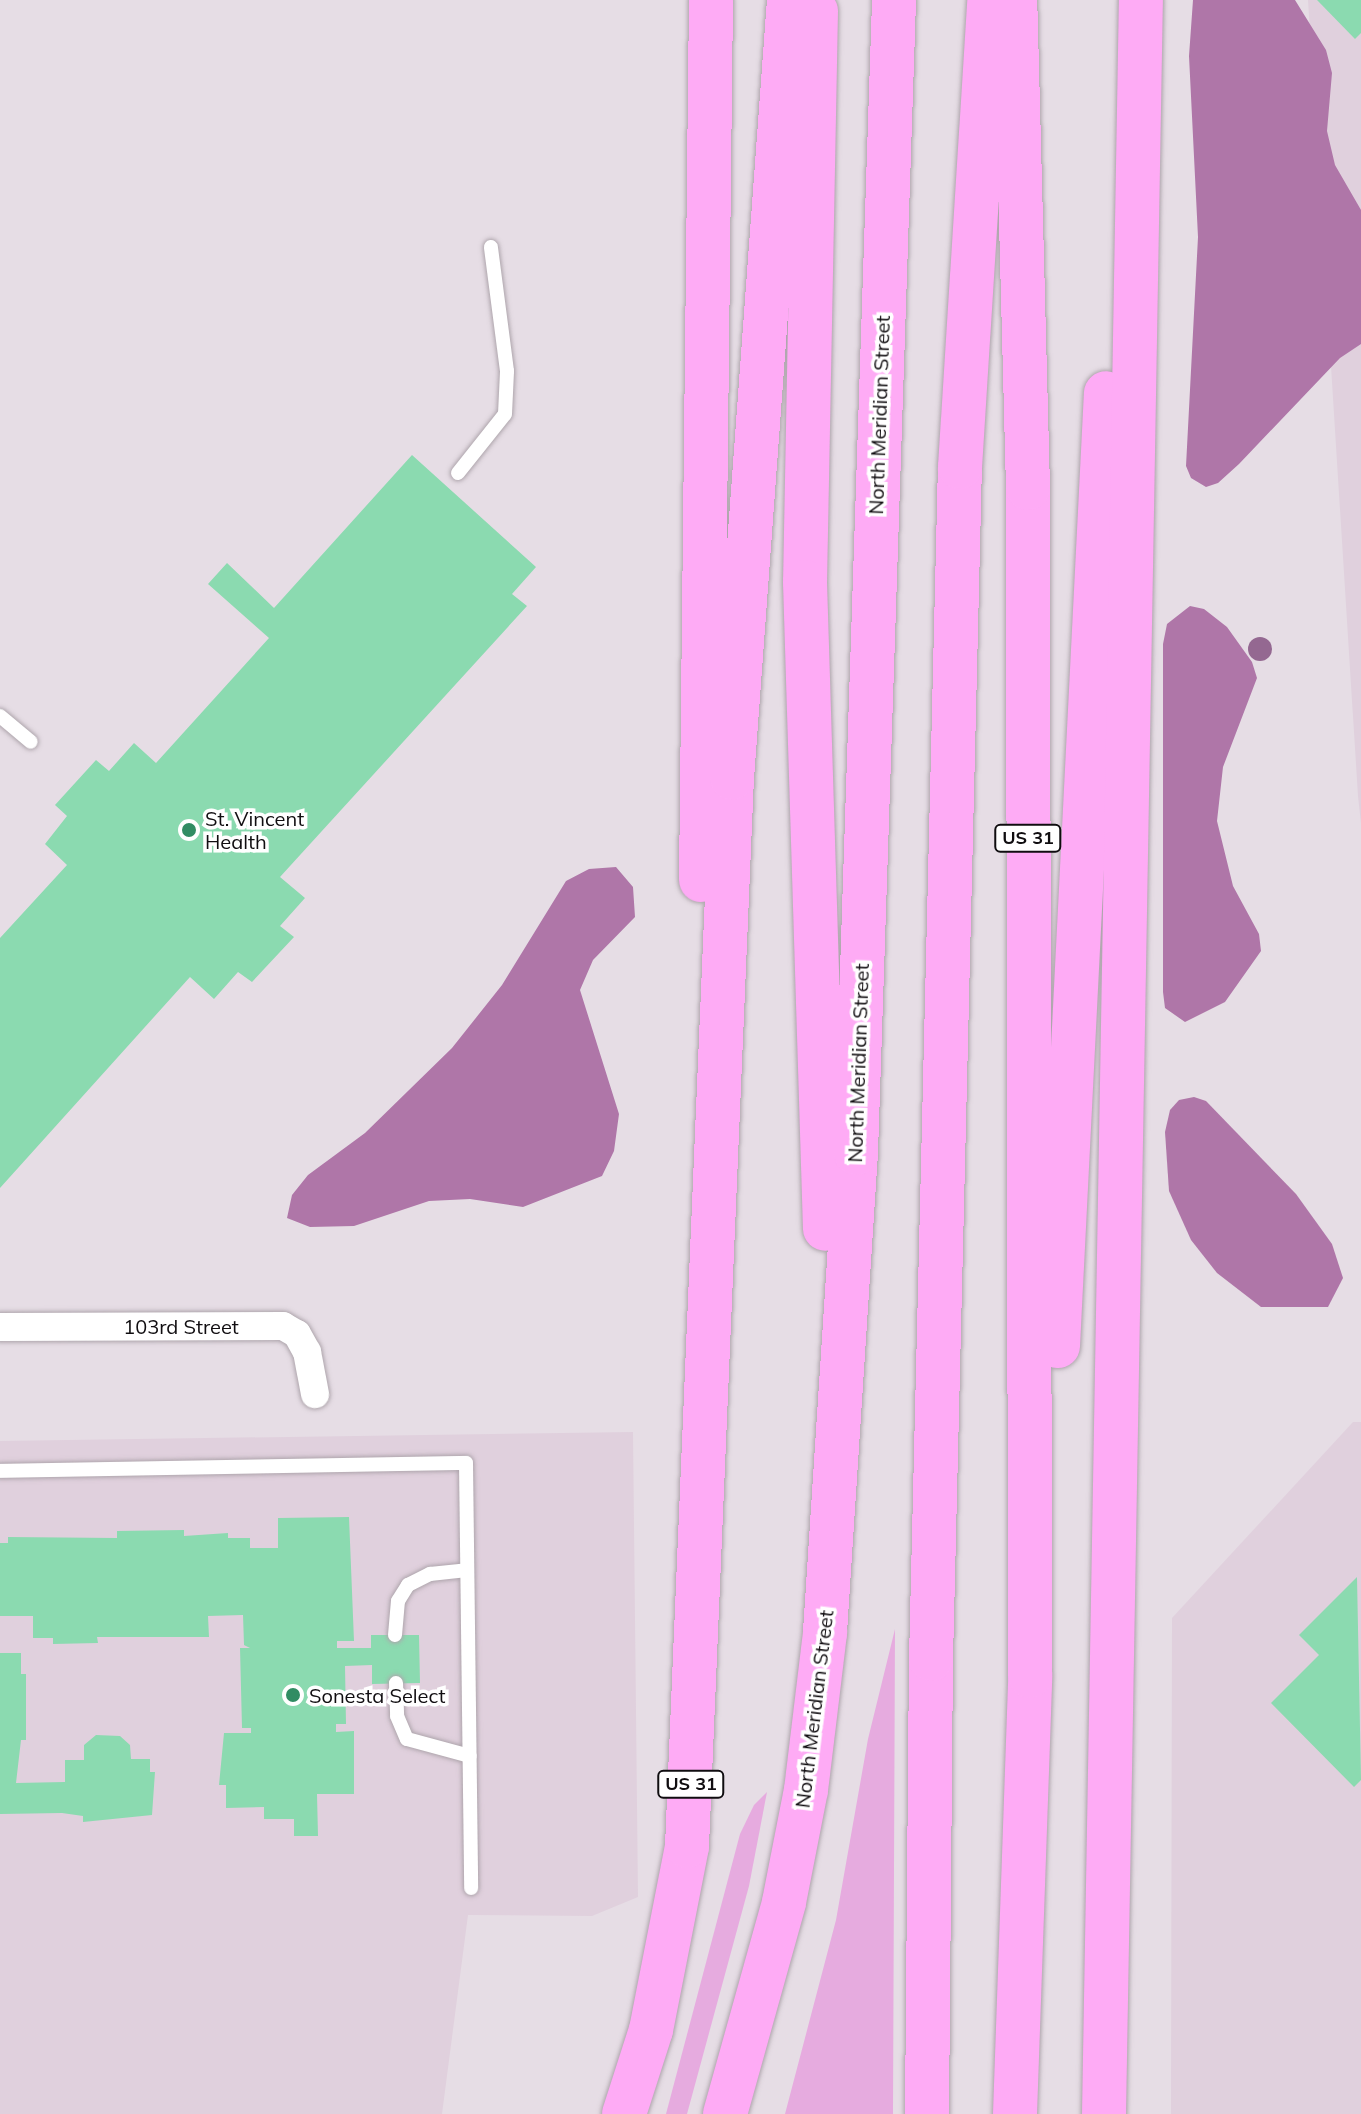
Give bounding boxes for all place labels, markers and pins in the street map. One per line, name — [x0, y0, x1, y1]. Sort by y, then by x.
place label: St. Vincent Health — [205, 806, 304, 853]
marker: St. Vincent Health — [180, 821, 198, 839]
place label: Sonesta Select — [309, 1683, 445, 1707]
marker: Sonesta Select — [284, 1686, 302, 1704]

